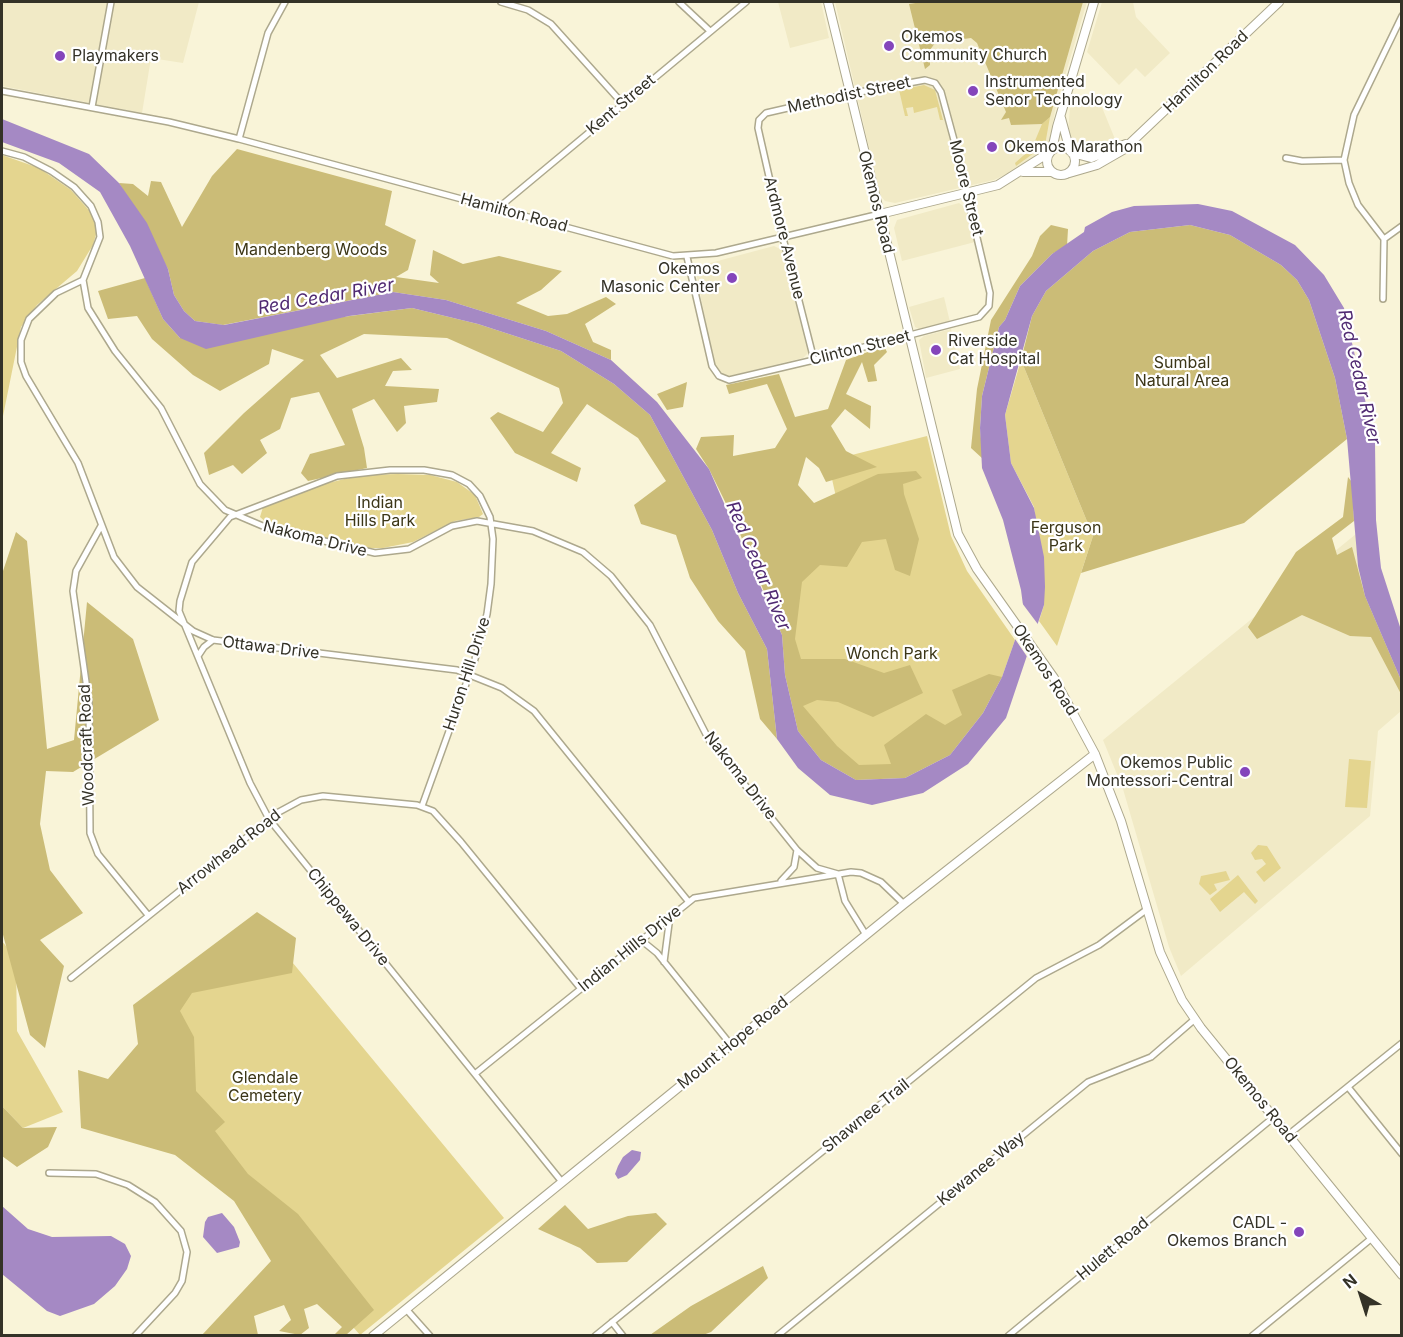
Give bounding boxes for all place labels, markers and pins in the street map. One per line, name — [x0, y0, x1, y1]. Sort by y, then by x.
place label: Okemos Community Church — [901, 27, 1047, 65]
marker: Okemos Community Church — [882, 39, 896, 53]
place label: Playmakers — [72, 46, 159, 66]
marker: Playmakers — [53, 49, 67, 63]
place label: Instrumented Senor Technology — [985, 72, 1122, 110]
marker: Instrumented Senor Technology — [966, 84, 980, 98]
place label: Okemos Marathon — [1004, 137, 1143, 157]
marker: Okemos Marathon — [985, 140, 999, 154]
place label: Okemos Masonic Center — [601, 259, 720, 297]
marker: Okemos Masonic Center — [725, 271, 739, 285]
place label: Riverside Cat Hospital — [948, 331, 1040, 369]
marker: Riverside Cat Hospital — [929, 343, 943, 357]
place label: Okemos Public Montessori-Central — [1087, 753, 1233, 791]
marker: Okemos Public Montessori-Central — [1238, 765, 1252, 779]
place label: CADL - Okemos Branch — [1167, 1213, 1287, 1251]
marker: CADL - Okemos Branch — [1292, 1225, 1306, 1239]

